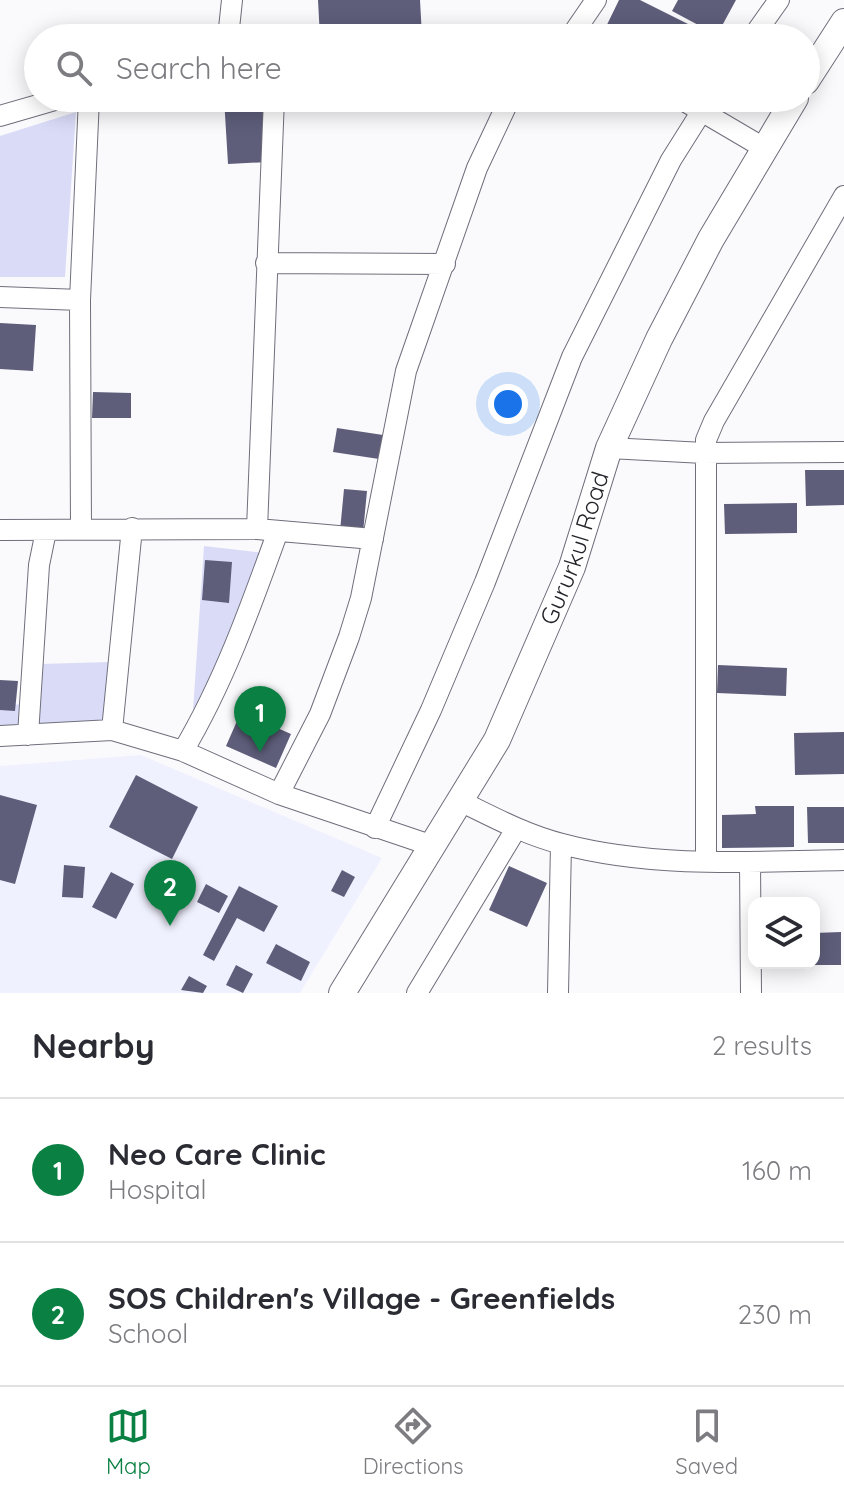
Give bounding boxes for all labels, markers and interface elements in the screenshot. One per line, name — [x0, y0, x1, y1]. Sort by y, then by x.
search box — [24, 24, 820, 112]
icon: search — [52, 46, 96, 90]
text: Search here — [116, 49, 282, 87]
your location — [488, 384, 528, 424]
street label: Gururkul Road — [533, 468, 615, 629]
pin: 1 — [234, 686, 286, 752]
pin: 2 — [144, 860, 196, 926]
map controls — [748, 897, 820, 969]
button: layers — [748, 897, 820, 969]
text: Nearby — [32, 1024, 155, 1067]
text: 2 results — [712, 1029, 812, 1062]
text: Neo Care Clinic — [108, 1135, 326, 1173]
text: 1 — [53, 1154, 63, 1187]
text: 160 m — [742, 1154, 812, 1187]
text: Hospital — [108, 1173, 207, 1206]
text: SOS Children's Village - Greenfields — [108, 1279, 615, 1317]
text: 2 — [51, 1298, 65, 1331]
text: 230 m — [738, 1298, 812, 1331]
text: School — [108, 1317, 188, 1350]
tab: Map — [106, 1404, 151, 1480]
tab: Directions — [363, 1404, 463, 1480]
tab: Saved — [675, 1404, 738, 1480]

